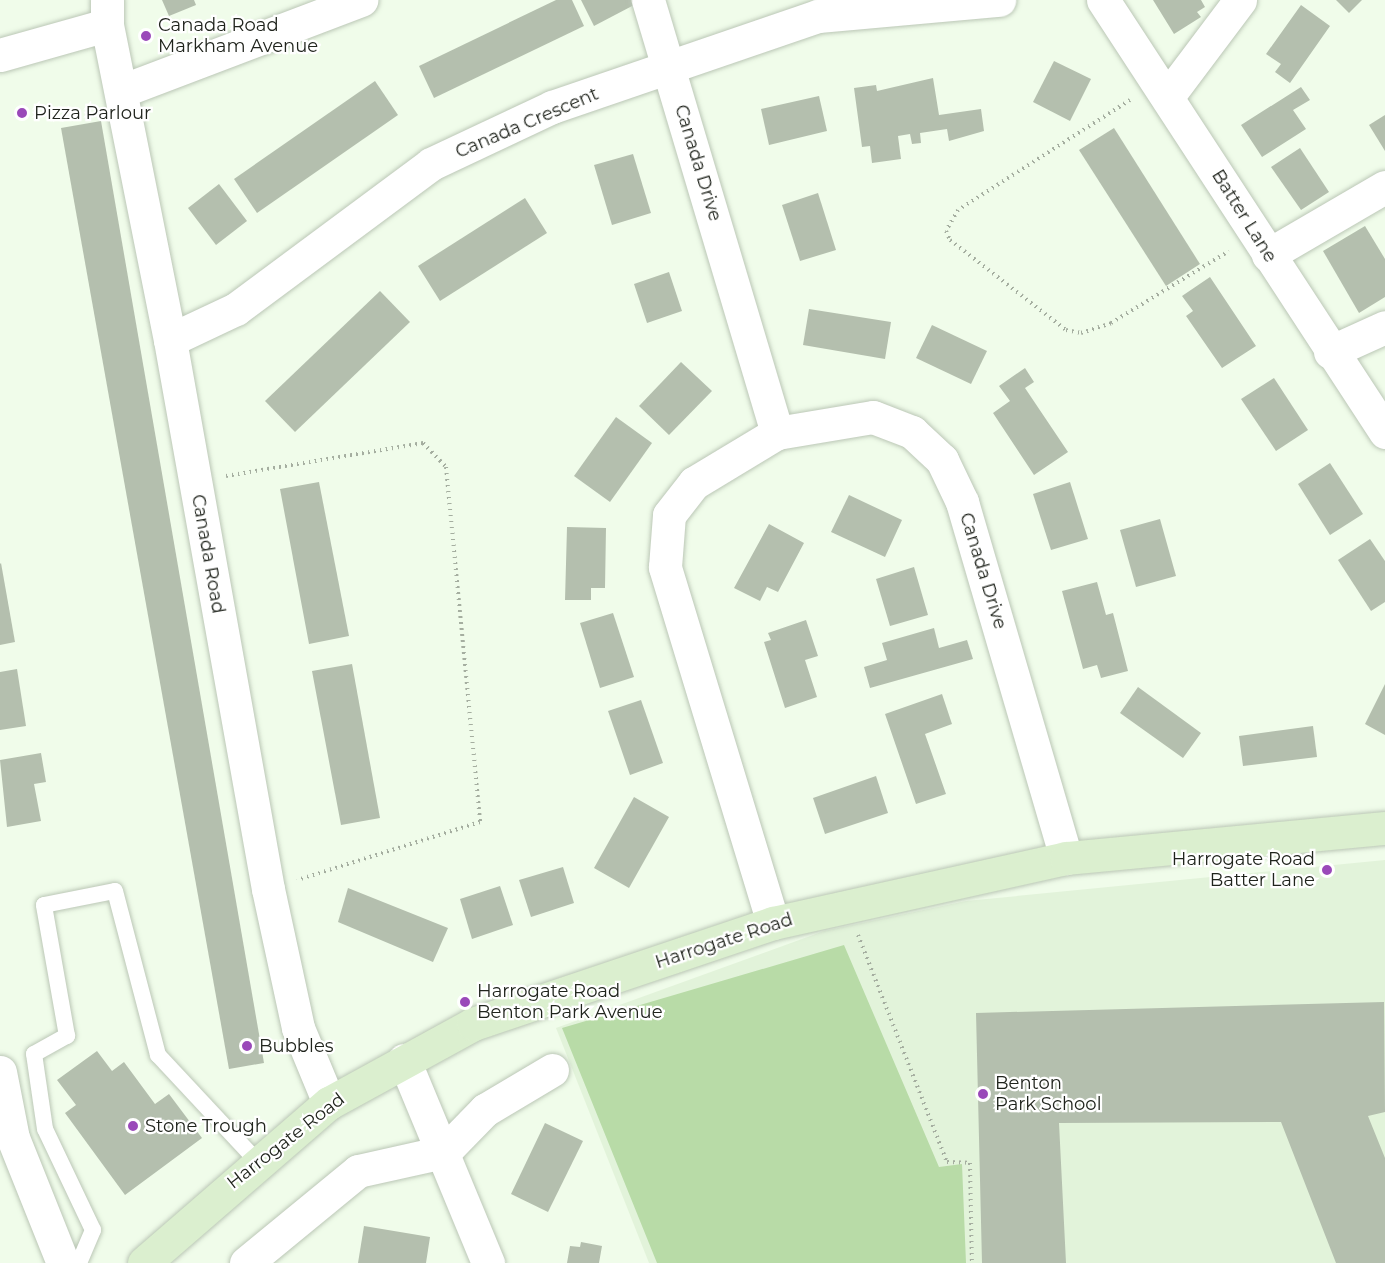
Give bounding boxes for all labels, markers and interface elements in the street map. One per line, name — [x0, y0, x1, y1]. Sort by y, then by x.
place label: Canada Road Markham Avenue — [158, 15, 318, 57]
marker: Canada Road Markham Avenue — [139, 29, 153, 43]
street label: Canada Crescent — [452, 83, 602, 163]
place label: Pizza Parlour — [34, 102, 151, 124]
street label: Canada Drive — [670, 102, 726, 224]
marker: Pizza Parlour — [15, 106, 29, 120]
street label: Batter Lane — [1207, 166, 1281, 266]
street label: Canada Road — [187, 493, 229, 615]
street label: Canada Drive — [955, 510, 1011, 632]
place label: Harrogate Road Batter Lane — [1172, 849, 1315, 892]
marker: Harrogate Road Batter Lane — [1320, 863, 1334, 877]
street label: Harrogate Road — [653, 909, 795, 973]
place label: Harrogate Road Benton Park Avenue — [477, 981, 663, 1024]
marker: Harrogate Road Benton Park Avenue — [458, 995, 472, 1009]
place label: Bubbles — [259, 1035, 334, 1057]
marker: Bubbles — [240, 1039, 254, 1053]
place label: Benton Park School — [995, 1073, 1101, 1116]
marker: Benton Park School — [976, 1087, 990, 1101]
street label: Harrogate Road — [223, 1088, 349, 1194]
place label: Stone Trough — [145, 1115, 267, 1137]
marker: Stone Trough — [126, 1119, 140, 1133]

